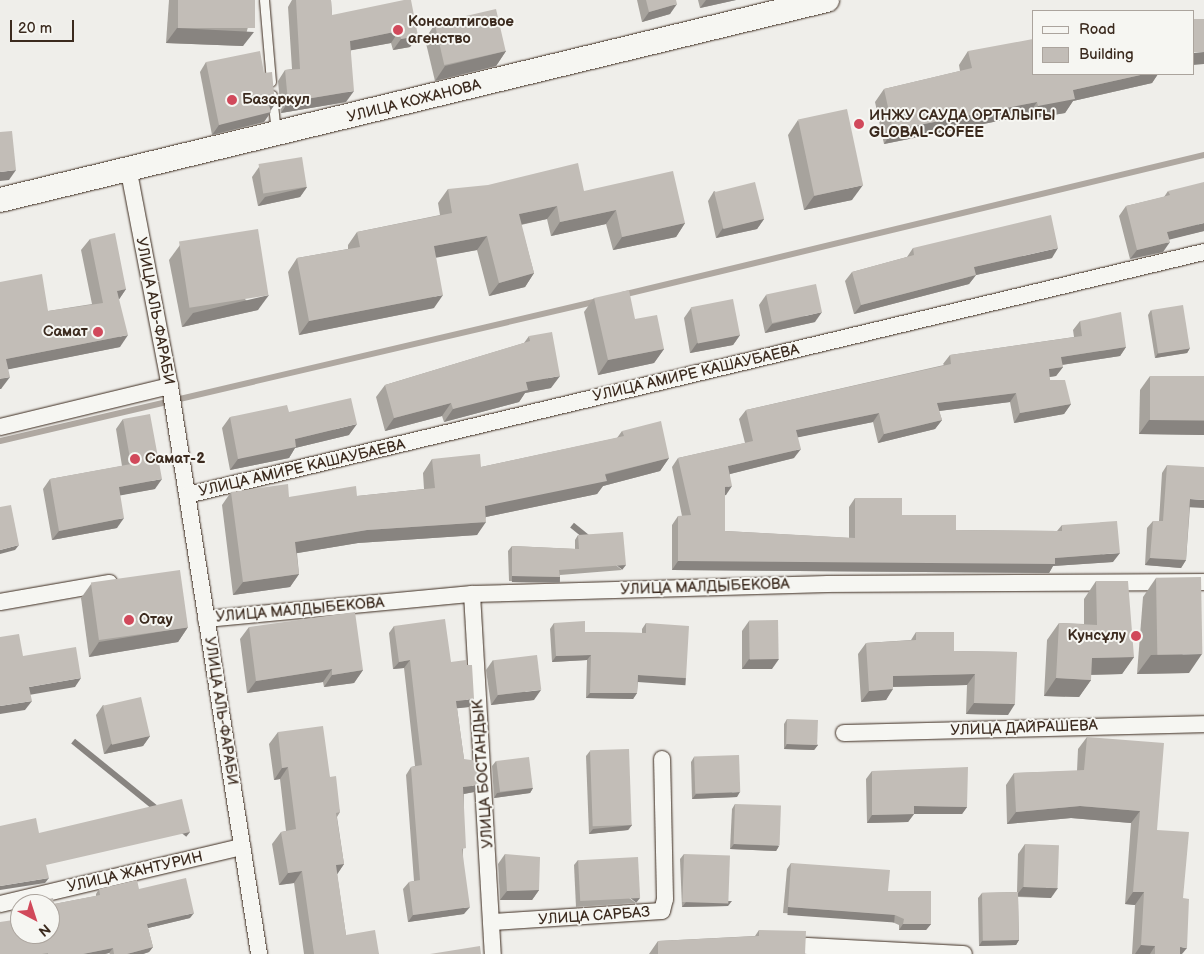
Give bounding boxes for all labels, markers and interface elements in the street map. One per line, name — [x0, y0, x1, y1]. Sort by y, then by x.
scale bar — [12, 10, 76, 42]
legend — [1032, 10, 1194, 75]
place label: Консалтиговое агенство — [408, 12, 514, 47]
text: 20 m — [18, 19, 52, 38]
text: Road — [1079, 20, 1115, 39]
marker: Консалтиговое агенство — [392, 24, 404, 36]
text: Building — [1079, 45, 1134, 64]
street label: УЛИЦА КОЖАНОВА — [345, 76, 483, 126]
place label: Базаркул — [242, 91, 310, 109]
marker: Базаркул — [226, 94, 238, 106]
place label: ИНЖУ САУДА ОРТАЛЫГЫ GLOBAL-COFEE — [869, 106, 1056, 141]
marker: ИНЖУ САУДА ОРТАЛЫГЫ GLOBAL-COFEE — [853, 118, 865, 130]
street label: УЛИЦА АЛЬ-ФАРАБИ — [132, 236, 178, 386]
place label: Самат — [43, 323, 88, 341]
marker: Самат — [92, 326, 104, 338]
street label: УЛИЦА АМИРЕ КАШАУБАЕВА — [591, 340, 801, 406]
street label: УЛИЦА АМИРЕ КАШАУБАЕВА — [197, 435, 407, 501]
place label: Самат-2 — [145, 450, 205, 468]
marker: Самат-2 — [129, 453, 141, 465]
street label: УЛИЦА МАЛДЫБЕКОВА — [620, 575, 790, 599]
street label: УЛИЦА МАЛДЫБЕКОВА — [215, 594, 385, 626]
place label: Отау — [139, 611, 173, 629]
marker: Отау — [123, 614, 135, 626]
place label: Кунсұлу — [1067, 627, 1126, 645]
marker: Кунсұлу — [1130, 630, 1142, 642]
street label: УЛИЦА АЛЬ-ФАРАБИ — [200, 636, 242, 786]
street label: УЛИЦА БОСТАНДЫК — [469, 699, 497, 849]
street label: УЛИЦА ДАЙРАШЕВА — [950, 716, 1098, 740]
street label: УЛИЦА ЖАНТУРИН — [65, 848, 205, 896]
north arrow — [10, 894, 60, 944]
street label: УЛИЦА САРБАЗ — [537, 903, 651, 929]
text: N — [35, 920, 54, 940]

